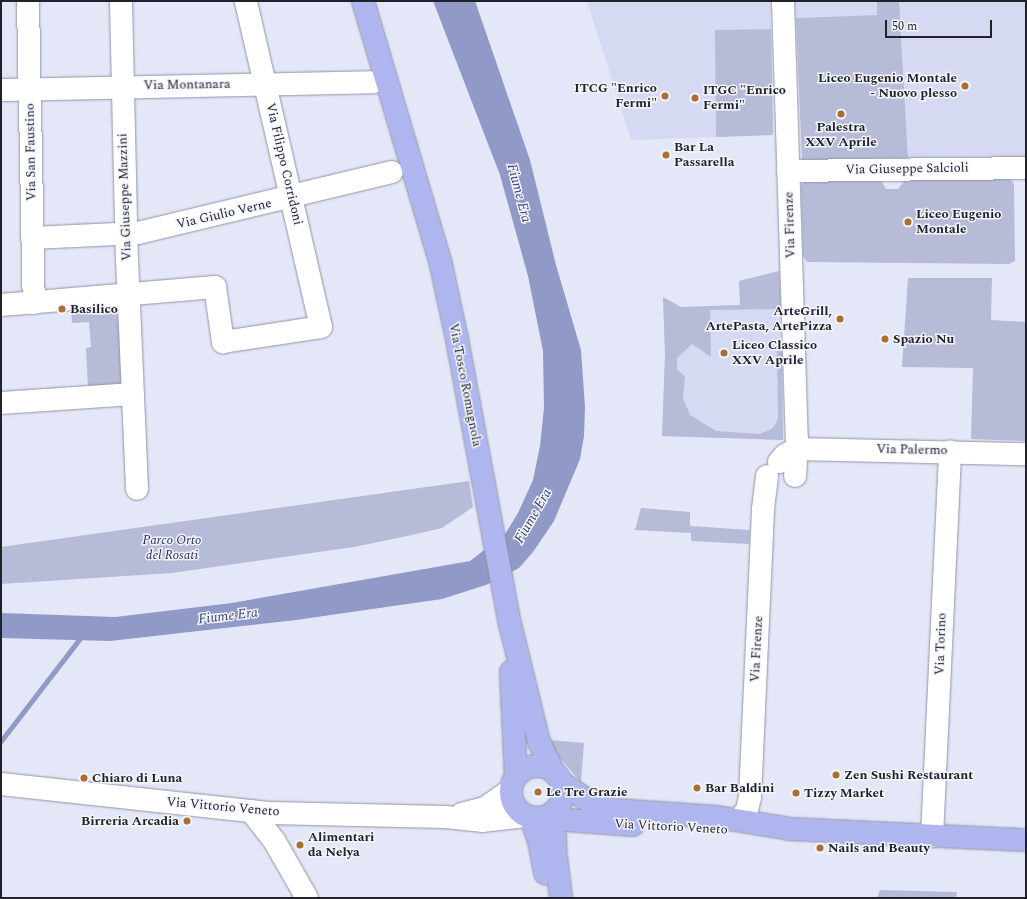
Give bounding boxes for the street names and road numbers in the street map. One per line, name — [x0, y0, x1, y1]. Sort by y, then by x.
street label: Via Montanara — [143, 76, 231, 94]
street label: Via Filippo Corridoni — [262, 101, 306, 227]
street label: Via San Faustino — [22, 103, 40, 201]
street label: Via Giuseppe Mazzini — [115, 133, 135, 261]
street label: Via Giuseppe Salcioli — [845, 160, 969, 178]
street label: Via Firenze — [781, 191, 799, 259]
street label: Via Giulio Verne — [175, 195, 273, 233]
street label: Via Tosco Romagnola — [445, 322, 485, 448]
street label: Via Palermo — [876, 442, 948, 458]
street label: Via Torino — [932, 613, 950, 675]
street label: Via Firenze — [747, 615, 767, 683]
street label: Via Vittorio Veneto — [166, 794, 280, 820]
street label: Via Vittorio Veneto — [614, 816, 728, 838]

